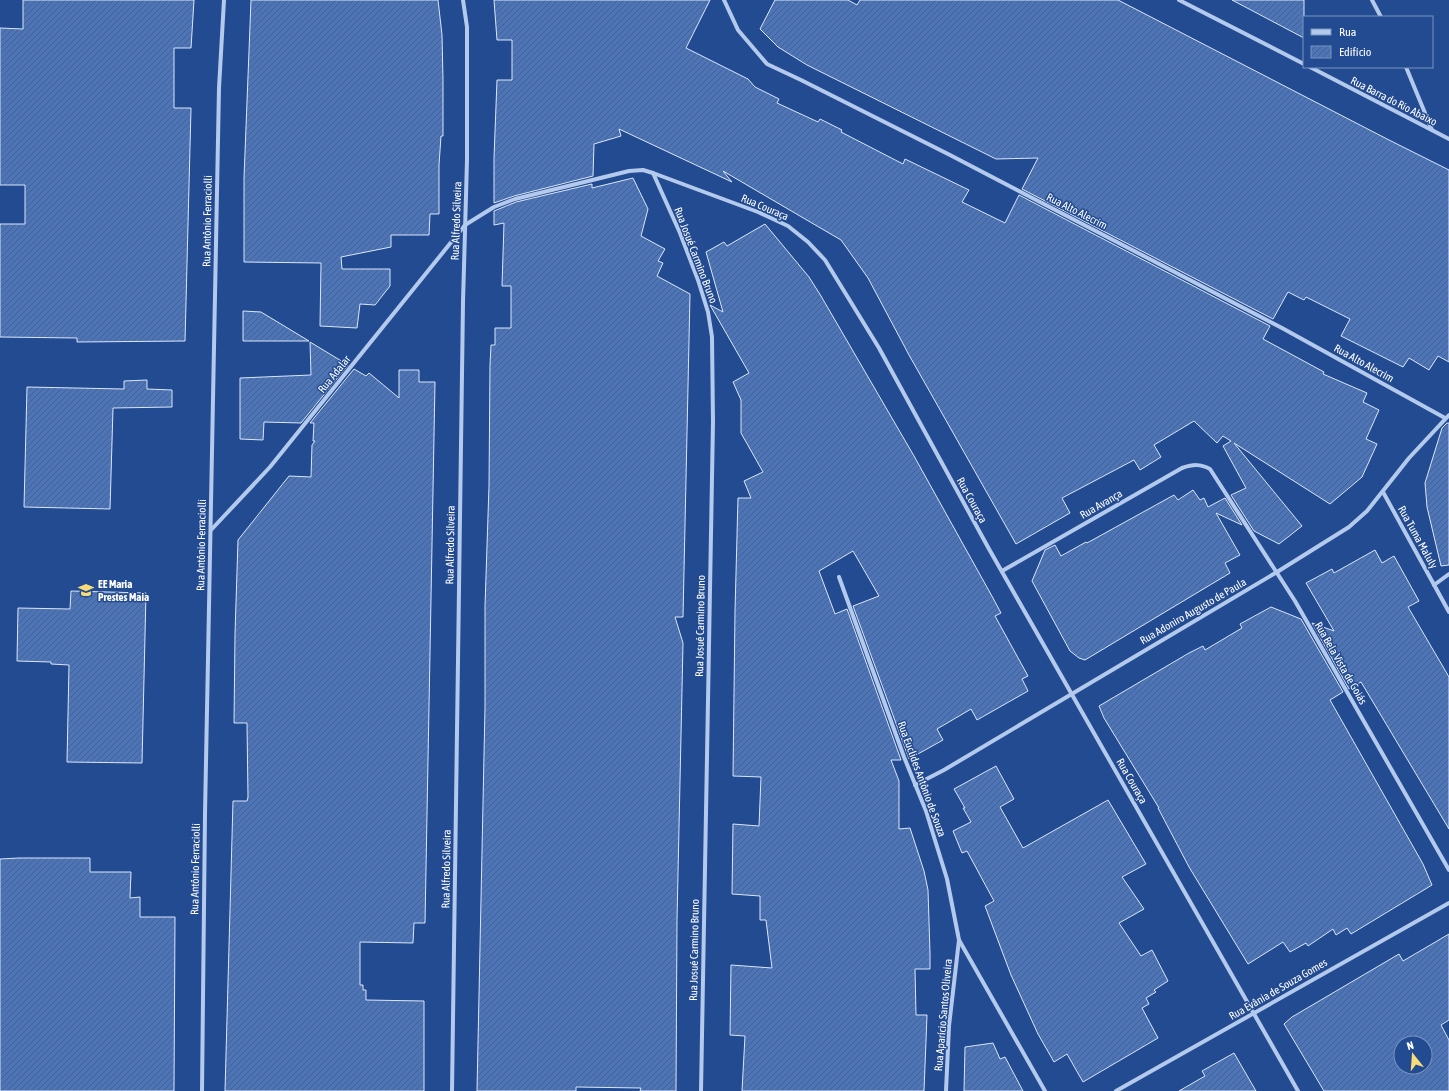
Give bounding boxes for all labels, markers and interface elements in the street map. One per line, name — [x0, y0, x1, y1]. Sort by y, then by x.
legend — [1303, 16, 1433, 68]
text: Rua — [1339, 25, 1356, 39]
text: Edifício — [1339, 45, 1372, 59]
street label: Rua Barra do Rio Abaixo — [1349, 74, 1439, 128]
street label: Rua Antônio Ferraciolli — [200, 175, 214, 267]
street label: Rua Alfredo Silveira — [449, 181, 463, 261]
street label: Rua Alto Alecrim — [1045, 191, 1109, 231]
street label: Rua Couraça — [740, 192, 790, 222]
street label: Rua Josué Carmino Bruno — [672, 205, 720, 305]
street label: Rua Alto Alecrim — [1332, 342, 1396, 384]
street label: Rua Adalar — [315, 352, 353, 395]
street label: Rua Couraça — [955, 475, 989, 525]
street label: Rua Avança — [1078, 487, 1124, 521]
street label: Rua Antônio Ferraciolli — [194, 499, 208, 591]
street label: Rua Tuma Maluly — [1396, 504, 1440, 571]
street label: Rua Alfredo Silveira — [443, 505, 457, 585]
street label: Rua Josué Carmino Bruno — [693, 575, 707, 677]
street label: Rua Adoniro Augusto de Paula — [1138, 576, 1248, 646]
place label: EE Maria Prestes Maia — [98, 578, 149, 603]
school or university icon: EE Maria Prestes Maia — [77, 581, 95, 599]
street label: Rua Bela Vista de Goiás — [1313, 620, 1370, 706]
street label: Rua Euclides Antônio de Souza — [896, 720, 948, 838]
street label: Rua Couraça — [1114, 756, 1150, 806]
street label: Rua Antônio Ferraciolli — [188, 823, 202, 915]
street label: Rua Alfredo Silveira — [439, 829, 453, 909]
street label: Rua Josué Carmino Bruno — [687, 899, 701, 1001]
street label: Rua Evânia de Souza Gomes — [1227, 956, 1329, 1022]
street label: Rua Aparício Santos Oliveira — [932, 958, 954, 1072]
north arrow — [1393, 1035, 1433, 1075]
text: N — [1405, 1039, 1415, 1052]

